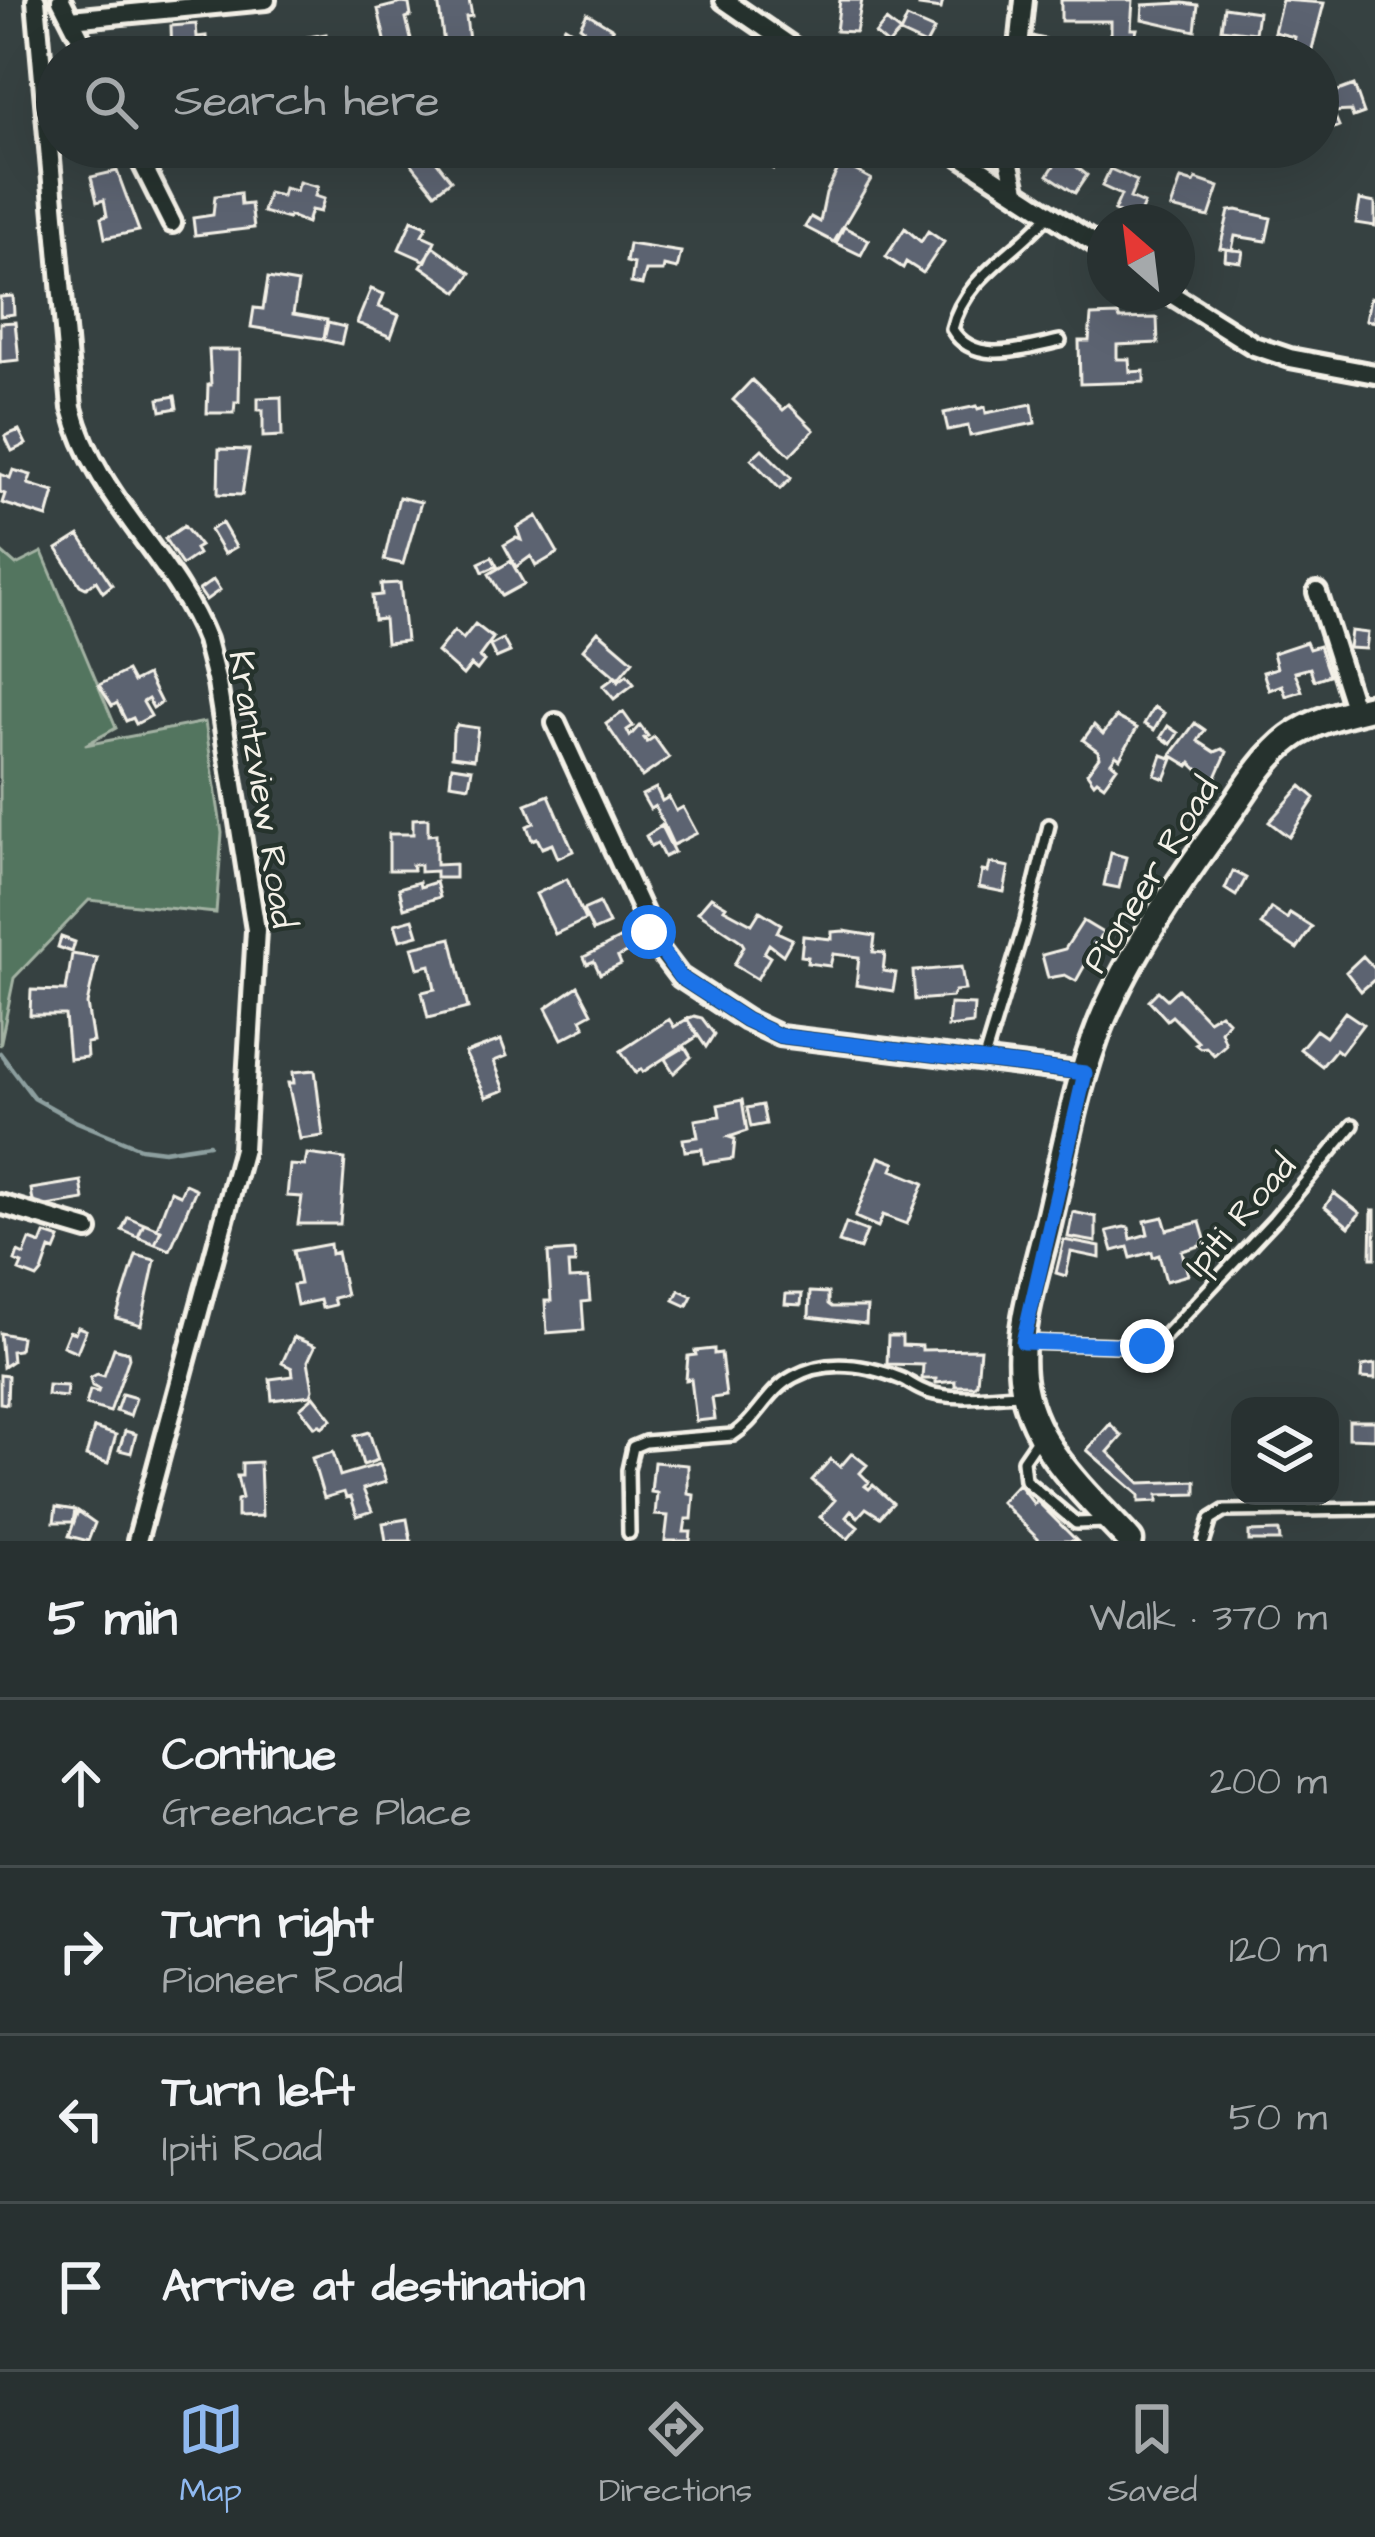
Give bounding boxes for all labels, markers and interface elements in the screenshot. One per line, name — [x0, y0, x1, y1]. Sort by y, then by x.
search box — [36, 36, 1339, 168]
icon: search — [78, 69, 144, 135]
text: Search here — [174, 71, 440, 133]
north arrow — [1087, 204, 1195, 312]
street label: Krantzview Road — [214, 647, 309, 932]
street label: Pioneer Road — [1071, 767, 1232, 983]
route start — [622, 905, 676, 959]
street label: Ipiti Road — [1173, 1143, 1309, 1288]
route end — [1120, 1319, 1174, 1373]
map controls — [1231, 1397, 1339, 1505]
button: layers — [1231, 1397, 1339, 1505]
text: 5 min — [48, 1584, 177, 1655]
text: Walk · 370 m — [1089, 1592, 1327, 1646]
text: Continue — [162, 1725, 336, 1787]
icon: ahead — [48, 1750, 114, 1816]
text: 200 m — [1210, 1756, 1327, 1810]
text: Greenacre Place — [162, 1787, 472, 1841]
text: Turn right — [162, 1893, 374, 1955]
icon: right — [48, 1918, 114, 1984]
text: 120 m — [1229, 1924, 1327, 1978]
text: Pioneer Road — [162, 1955, 403, 2009]
text: Turn left — [162, 2061, 355, 2123]
icon: left — [48, 2086, 114, 2152]
text: 50 m — [1229, 2092, 1327, 2146]
text: Ipiti Road — [162, 2123, 322, 2177]
icon: arrive — [48, 2254, 114, 2320]
text: Arrive at destination — [162, 2256, 585, 2318]
tab: Map — [178, 2396, 244, 2514]
tab: Directions — [599, 2396, 752, 2514]
tab: Saved — [1107, 2396, 1197, 2514]

